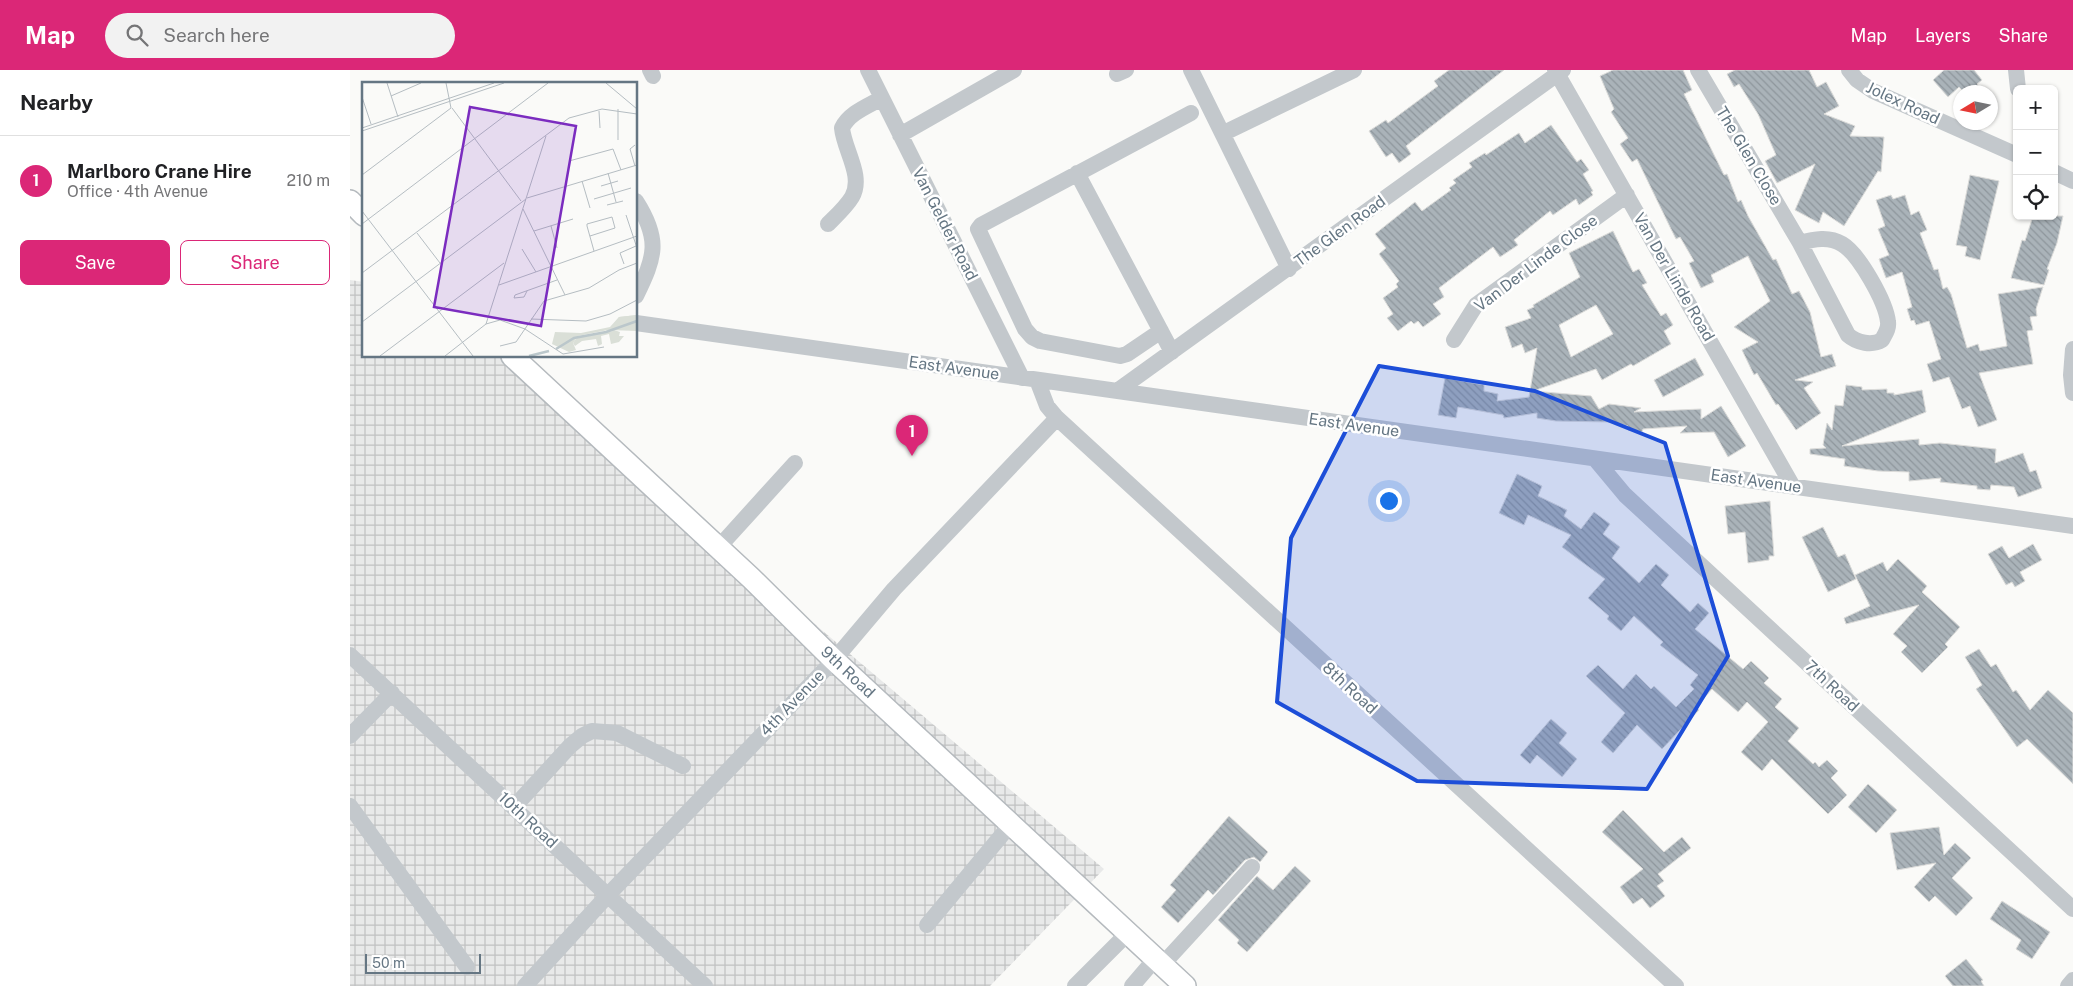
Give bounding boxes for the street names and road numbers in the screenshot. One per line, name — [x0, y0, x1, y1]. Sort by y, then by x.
street label: Jolex Road — [1863, 78, 1943, 128]
street label: The Glen Close — [1712, 103, 1786, 209]
street label: Van Gelder Road — [908, 164, 982, 284]
street label: The Glen Road — [1291, 192, 1389, 270]
street label: Van Der Linde Road — [1629, 209, 1719, 345]
street label: Van Der Linde Close — [1471, 211, 1601, 315]
street label: East Avenue — [907, 352, 1001, 384]
street label: East Avenue — [1307, 409, 1401, 441]
street label: East Avenue — [1709, 465, 1803, 497]
street label: 9th Road — [817, 642, 879, 702]
street label: 7th Road — [1801, 656, 1863, 716]
street label: 8th Road — [1319, 658, 1381, 718]
street label: 4th Avenue — [756, 666, 828, 740]
street label: 10th Road — [495, 788, 561, 852]

